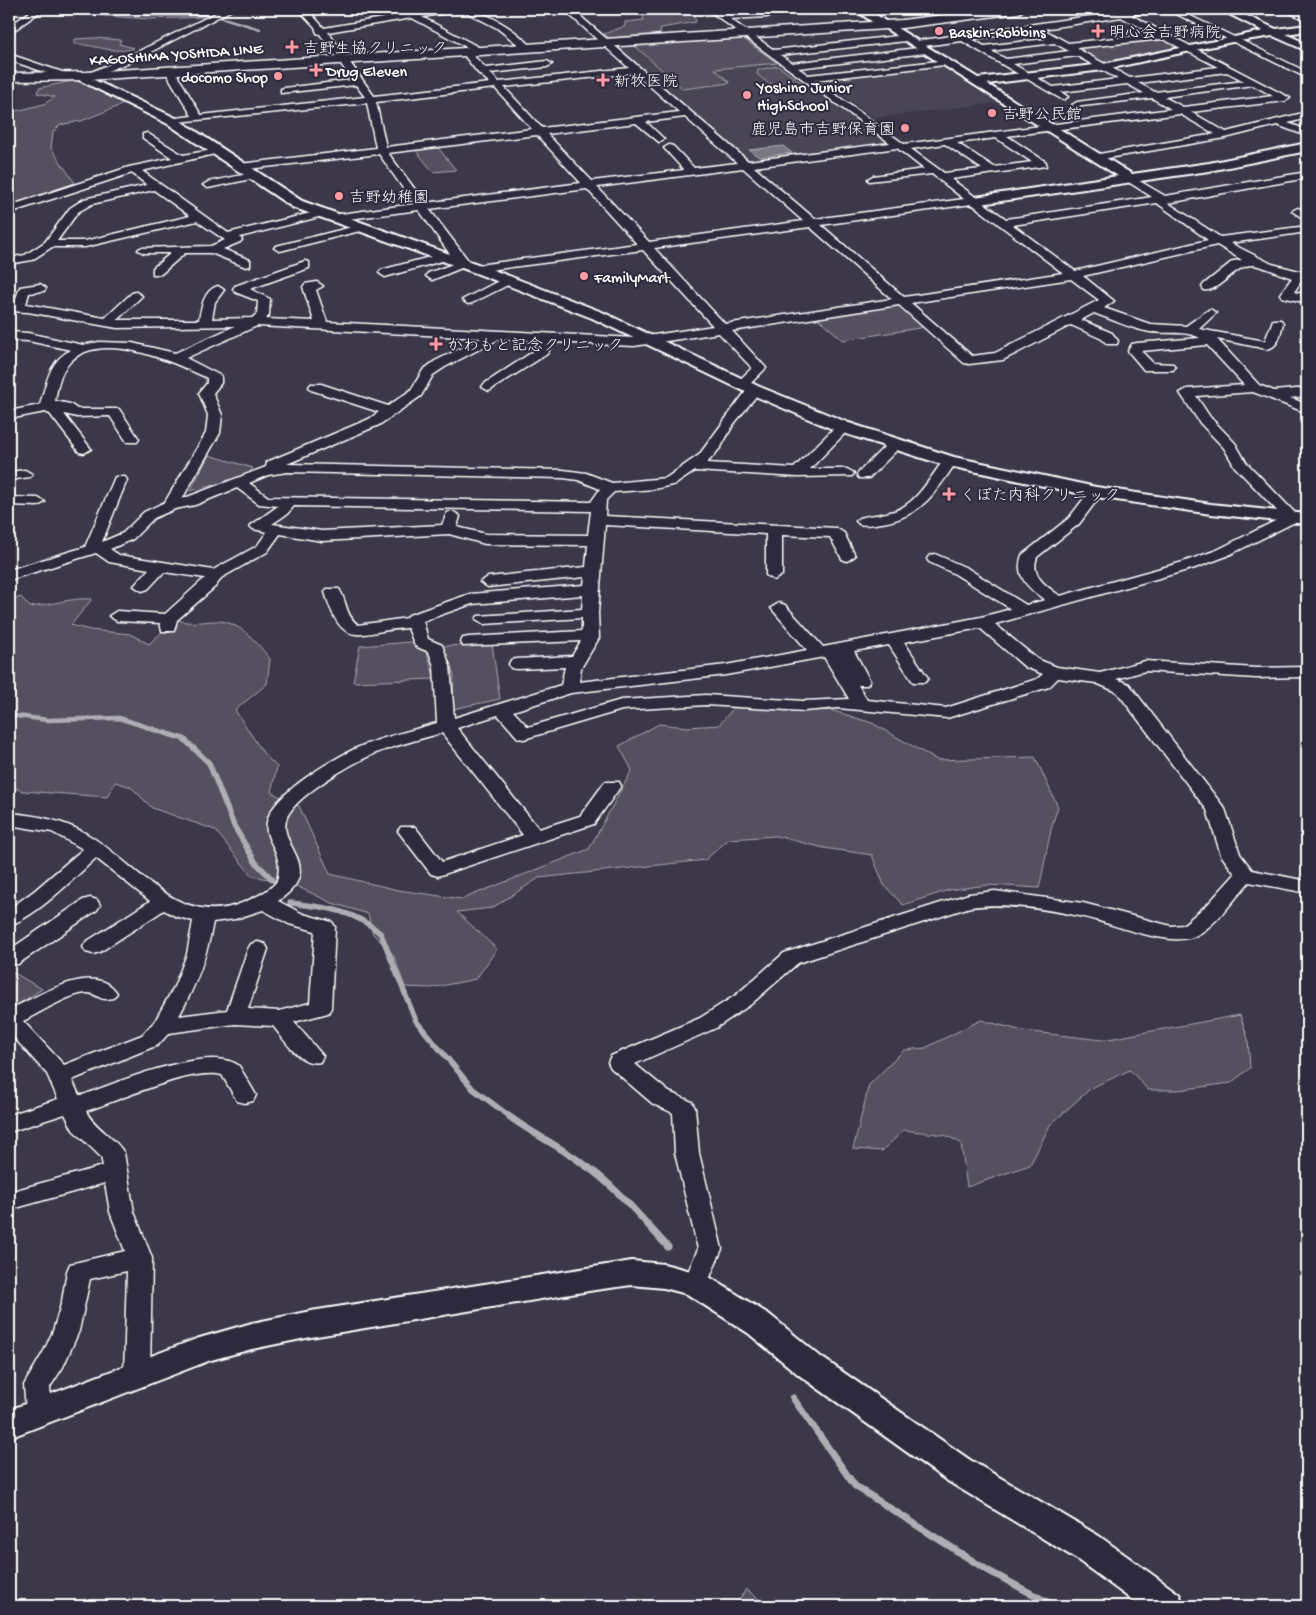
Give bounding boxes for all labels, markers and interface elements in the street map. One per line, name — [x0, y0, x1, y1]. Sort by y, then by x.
place label: 明心会吉野病院 — [1109, 23, 1221, 44]
marker: 明心会吉野病院 — [1091, 24, 1105, 38]
marker: Baskin-Robbins — [933, 25, 945, 37]
place label: Baskin-Robbins — [948, 25, 1047, 44]
marker: 吉野生協クリニック — [285, 40, 299, 54]
place label: 吉野生協クリニック — [303, 40, 447, 60]
street label: KAGOSHIMA YOSHIDA LINE — [89, 41, 265, 72]
marker: Drug Eleven — [310, 64, 322, 76]
place label: Drug Eleven — [325, 64, 408, 83]
place label: docomo Shop — [181, 70, 268, 89]
marker: docomo Shop — [272, 70, 284, 82]
marker: 新牧医院 — [596, 73, 610, 87]
place label: 新牧医院 — [614, 73, 678, 93]
place label: Yoshino Junior HighSchool — [755, 80, 853, 117]
marker: Yoshino Junior HighSchool — [741, 89, 753, 101]
place label: 吉野公民館 — [1002, 106, 1082, 126]
marker: 吉野公民館 — [986, 107, 998, 119]
place label: 鹿児島市吉野保育園 — [751, 121, 895, 141]
marker: 鹿児島市吉野保育園 — [899, 122, 911, 134]
place label: 吉野幼稚園 — [349, 189, 429, 209]
marker: 吉野幼稚園 — [333, 190, 345, 202]
marker: FamilyMart — [578, 270, 590, 282]
place label: FamilyMart — [593, 270, 671, 289]
place label: かわもと記念クリニック — [447, 336, 623, 357]
marker: かわもと記念クリニック — [429, 337, 443, 351]
place label: くぼた内科クリニック — [960, 486, 1120, 507]
marker: くぼた内科クリニック — [942, 487, 956, 501]

